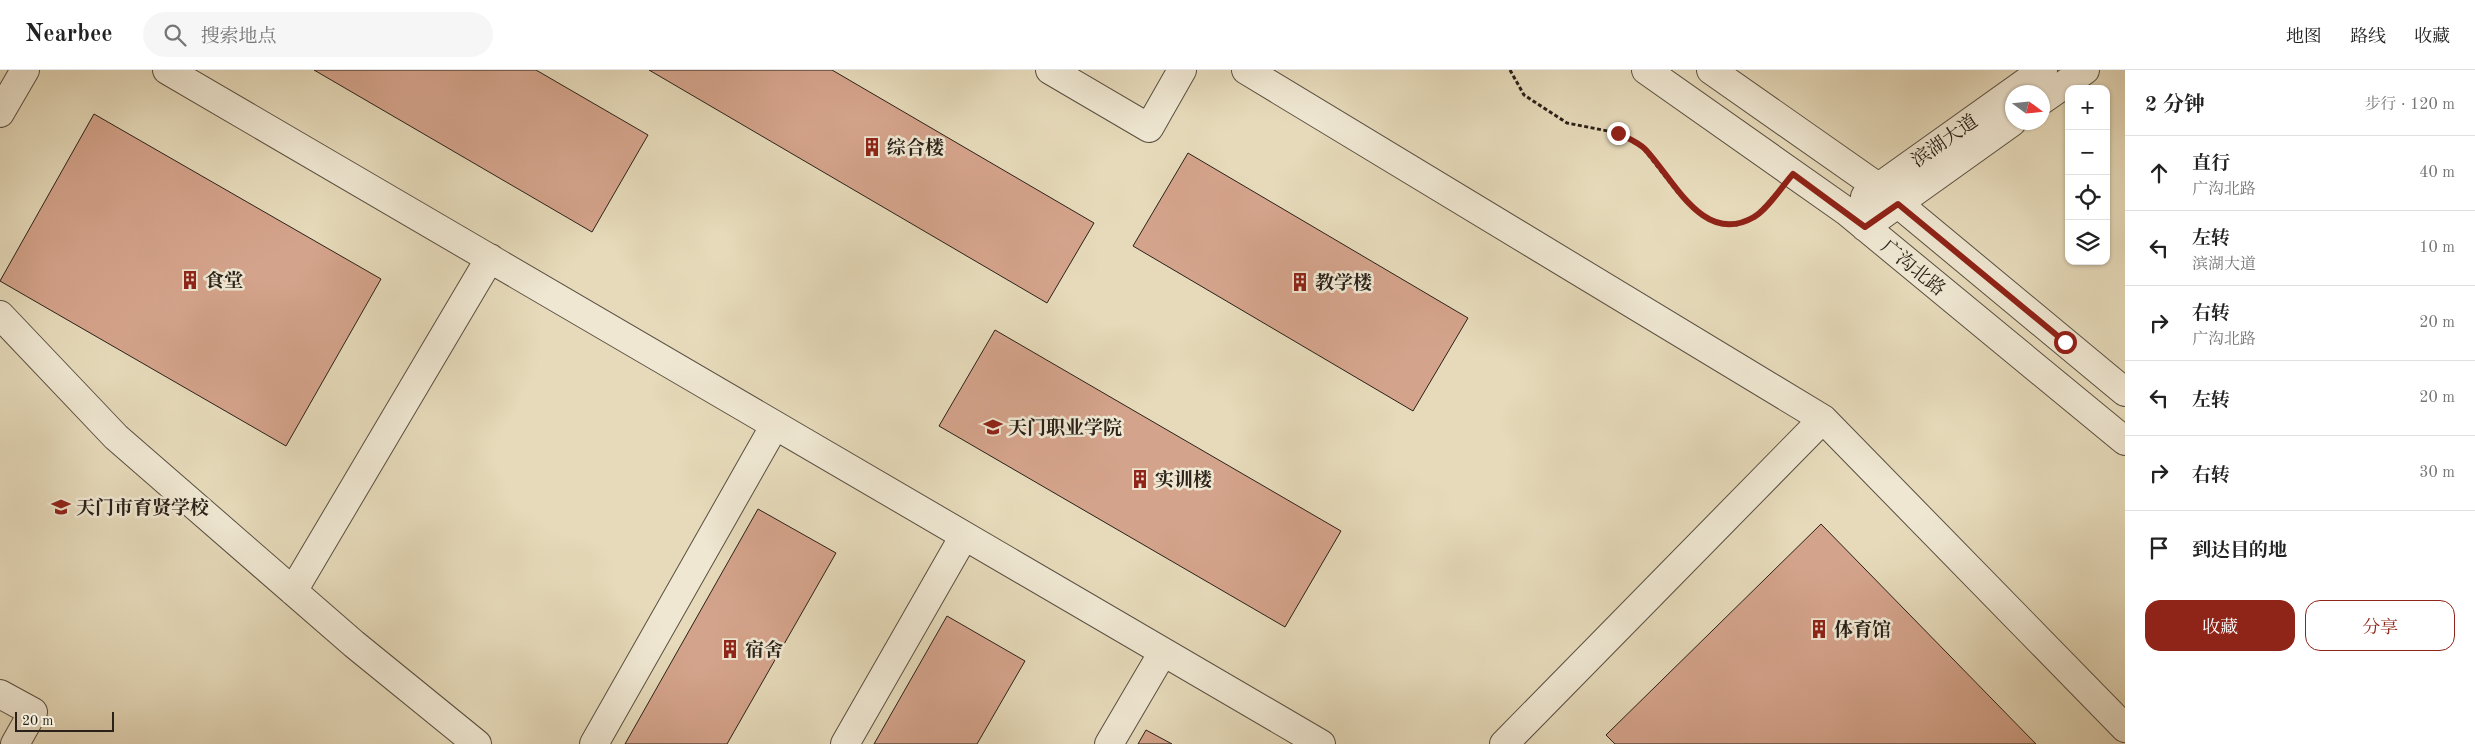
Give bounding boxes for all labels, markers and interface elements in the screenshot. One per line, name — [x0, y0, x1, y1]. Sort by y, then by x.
search box — [143, 12, 493, 57]
icon: search — [161, 21, 189, 49]
text: Nearbee — [25, 23, 113, 47]
text: 搜索地点 — [201, 28, 277, 47]
text: 地图 — [2286, 28, 2322, 46]
text: 路线 — [2350, 28, 2386, 46]
text: 收藏 — [2414, 28, 2450, 46]
north arrow — [2005, 85, 2050, 130]
map controls — [2065, 85, 2110, 265]
button: + — [2065, 85, 2110, 130]
text: 2 分钟 — [2145, 95, 2205, 116]
text: 步行 · 120 m — [2365, 97, 2455, 113]
street label: 滨湖大道 — [1907, 110, 1982, 172]
route end — [1607, 122, 1630, 145]
button: − — [2065, 130, 2110, 175]
building icon: 综合楼 — [861, 136, 883, 158]
place label: 综合楼 — [887, 137, 944, 159]
text: 直行 — [2192, 155, 2230, 174]
icon: ahead — [2145, 159, 2173, 187]
text: 40 m — [2419, 165, 2455, 181]
button: locate — [2065, 175, 2110, 220]
text: 广沟北路 — [2192, 182, 2256, 198]
button: layers — [2065, 220, 2110, 265]
text: 左转 — [2192, 230, 2230, 249]
icon: left — [2145, 234, 2173, 262]
street label: 广沟北路 — [1877, 236, 1949, 300]
text: 10 m — [2419, 240, 2455, 256]
text: 滨湖大道 — [2192, 257, 2256, 273]
building icon: 食堂 — [179, 269, 201, 291]
place label: 食堂 — [205, 270, 243, 292]
building icon: 教学楼 — [1289, 271, 1311, 293]
place label: 教学楼 — [1315, 272, 1372, 294]
text: 右转 — [2192, 305, 2230, 324]
icon: right — [2145, 309, 2173, 337]
text: 20 m — [2419, 315, 2455, 331]
route start — [2054, 331, 2077, 354]
text: 广沟北路 — [2192, 332, 2256, 348]
icon: left — [2145, 384, 2173, 412]
text: 20 m — [2419, 390, 2455, 406]
text: 左转 — [2192, 392, 2230, 411]
school or university icon: 天门职业学院 — [982, 416, 1004, 438]
place label: 天门职业学院 — [1008, 417, 1122, 439]
icon: right — [2145, 459, 2173, 487]
text: 30 m — [2419, 465, 2455, 481]
text: 右转 — [2192, 467, 2230, 486]
building icon: 实训楼 — [1129, 468, 1151, 490]
place label: 实训楼 — [1155, 469, 1212, 491]
school or university icon: 天门市育贤学校 — [50, 496, 72, 518]
place label: 天门市育贤学校 — [76, 497, 209, 519]
icon: arrive — [2145, 534, 2173, 562]
text: 到达目的地 — [2192, 542, 2287, 561]
button: 收藏 — [2145, 600, 2295, 651]
button: 分享 — [2305, 600, 2455, 651]
building icon: 体育馆 — [1808, 618, 1830, 640]
place label: 体育馆 — [1834, 619, 1891, 641]
building icon: 宿舍 — [719, 638, 741, 660]
place label: 宿舍 — [745, 639, 783, 661]
scale bar — [15, 709, 114, 732]
text: 20 m — [22, 714, 53, 728]

